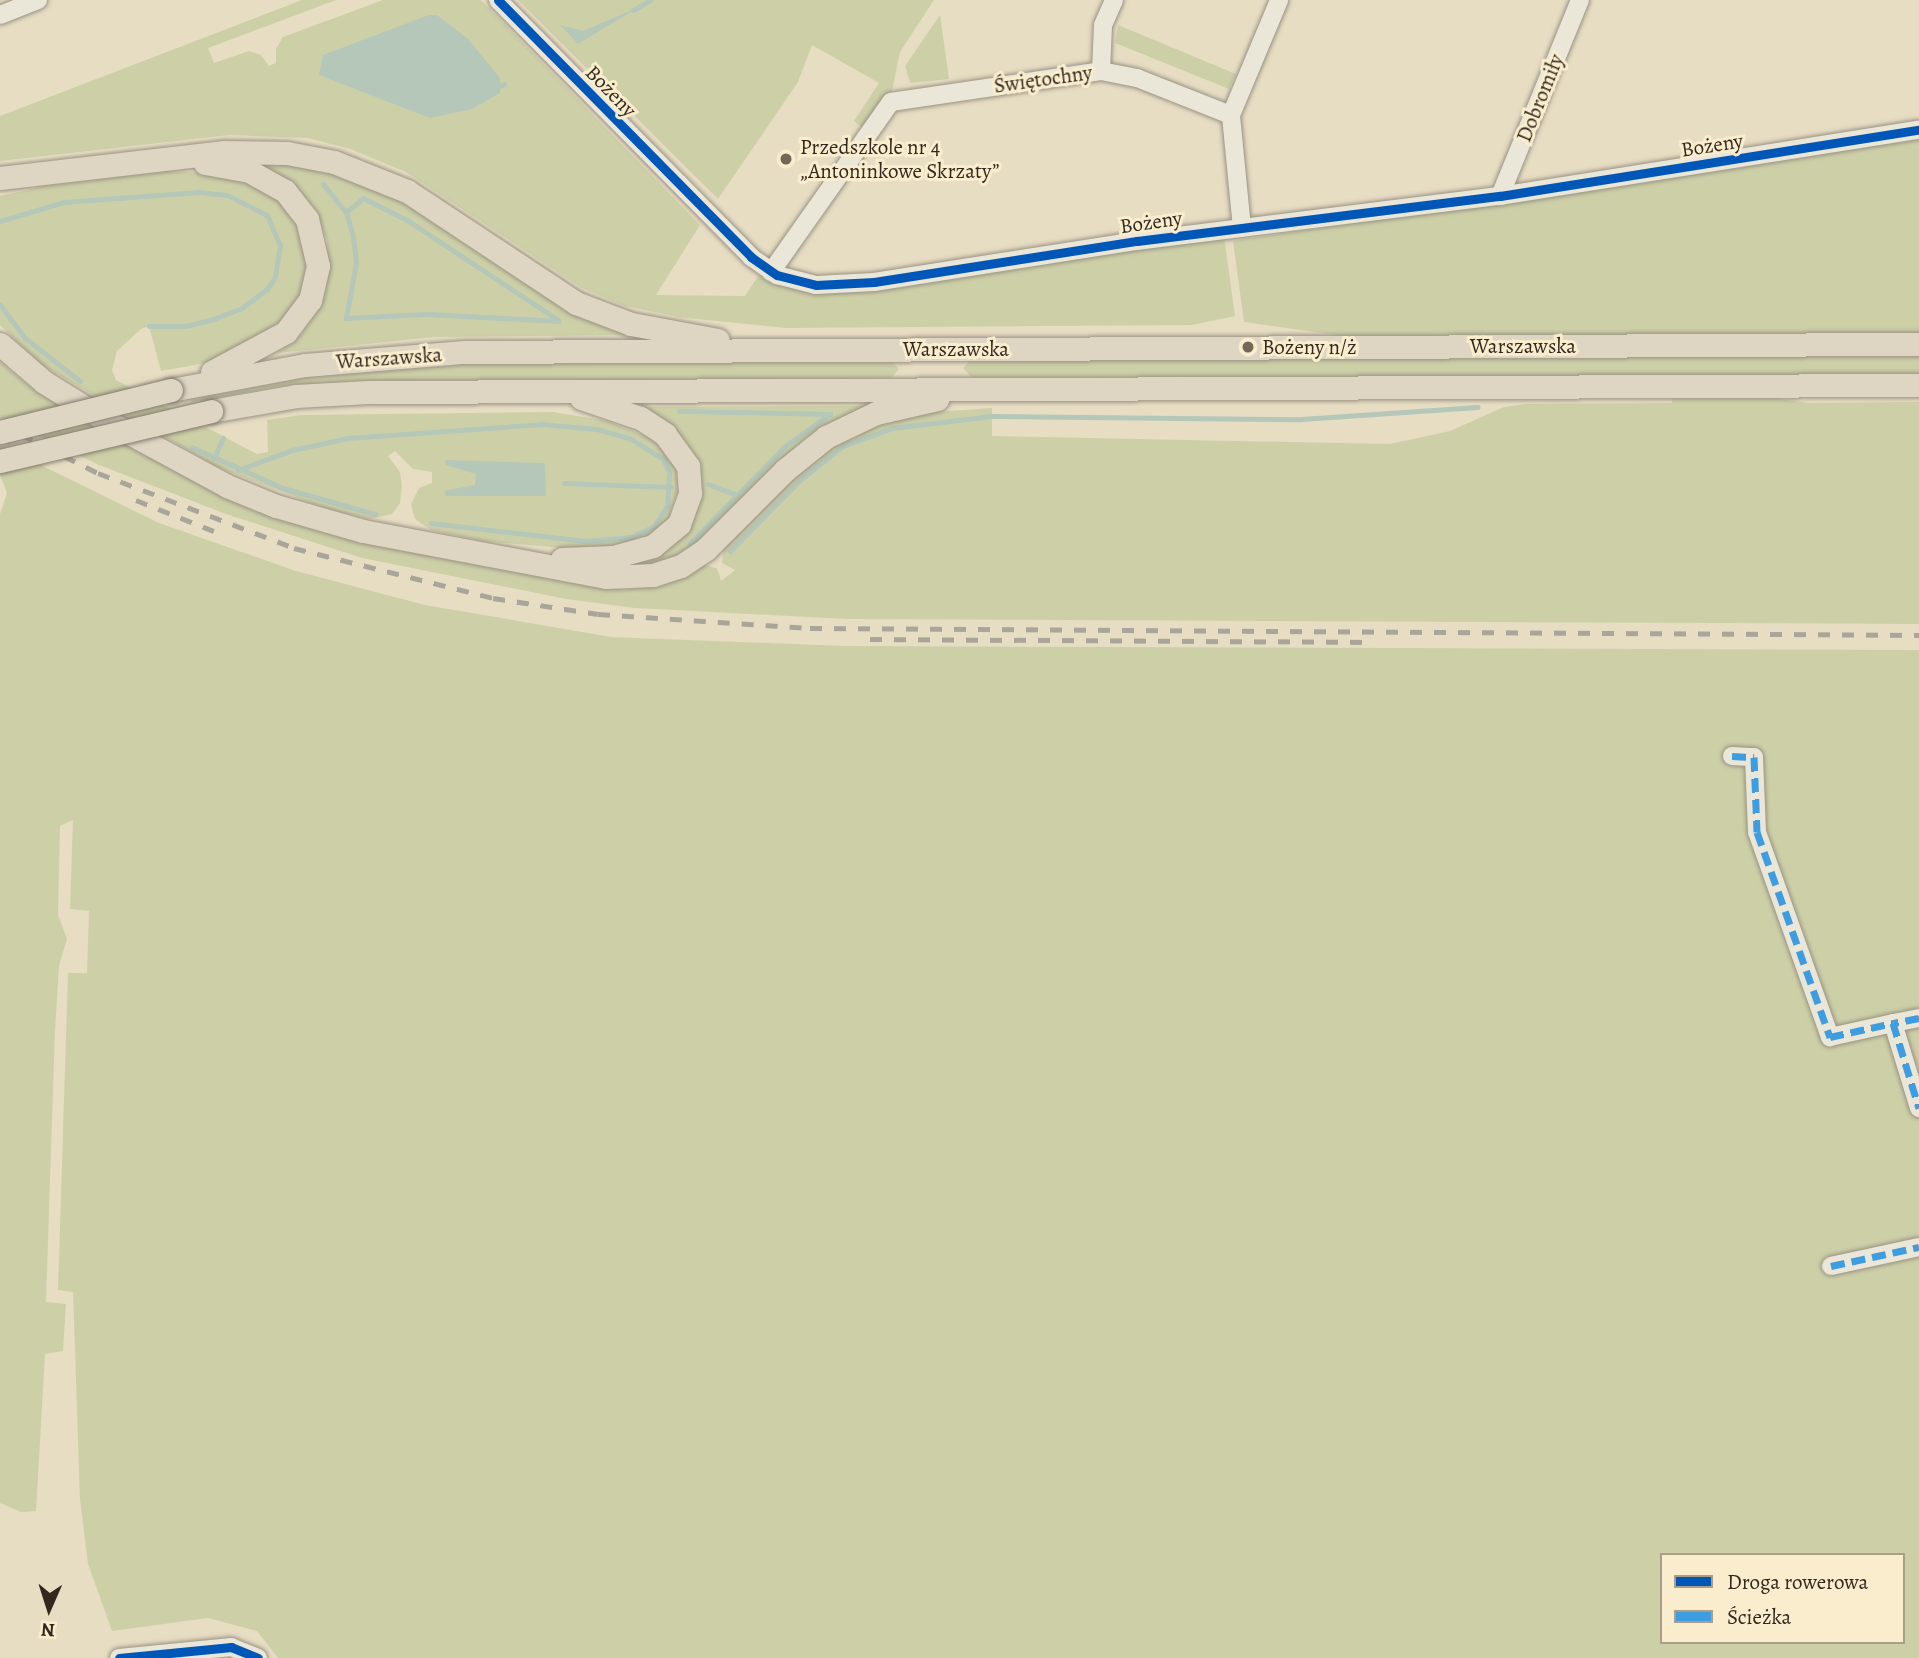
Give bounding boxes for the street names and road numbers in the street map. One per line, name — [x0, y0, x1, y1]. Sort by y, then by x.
street label: Dobromiły — [1511, 50, 1569, 146]
street label: Bożeny — [580, 60, 642, 122]
street label: Świętochny — [992, 60, 1094, 98]
street label: Bożeny — [1679, 128, 1745, 162]
street label: Bożeny — [1118, 205, 1184, 239]
street label: Warszawska — [1470, 333, 1576, 359]
street label: Warszawska — [903, 336, 1009, 362]
street label: Warszawska — [335, 342, 443, 374]

